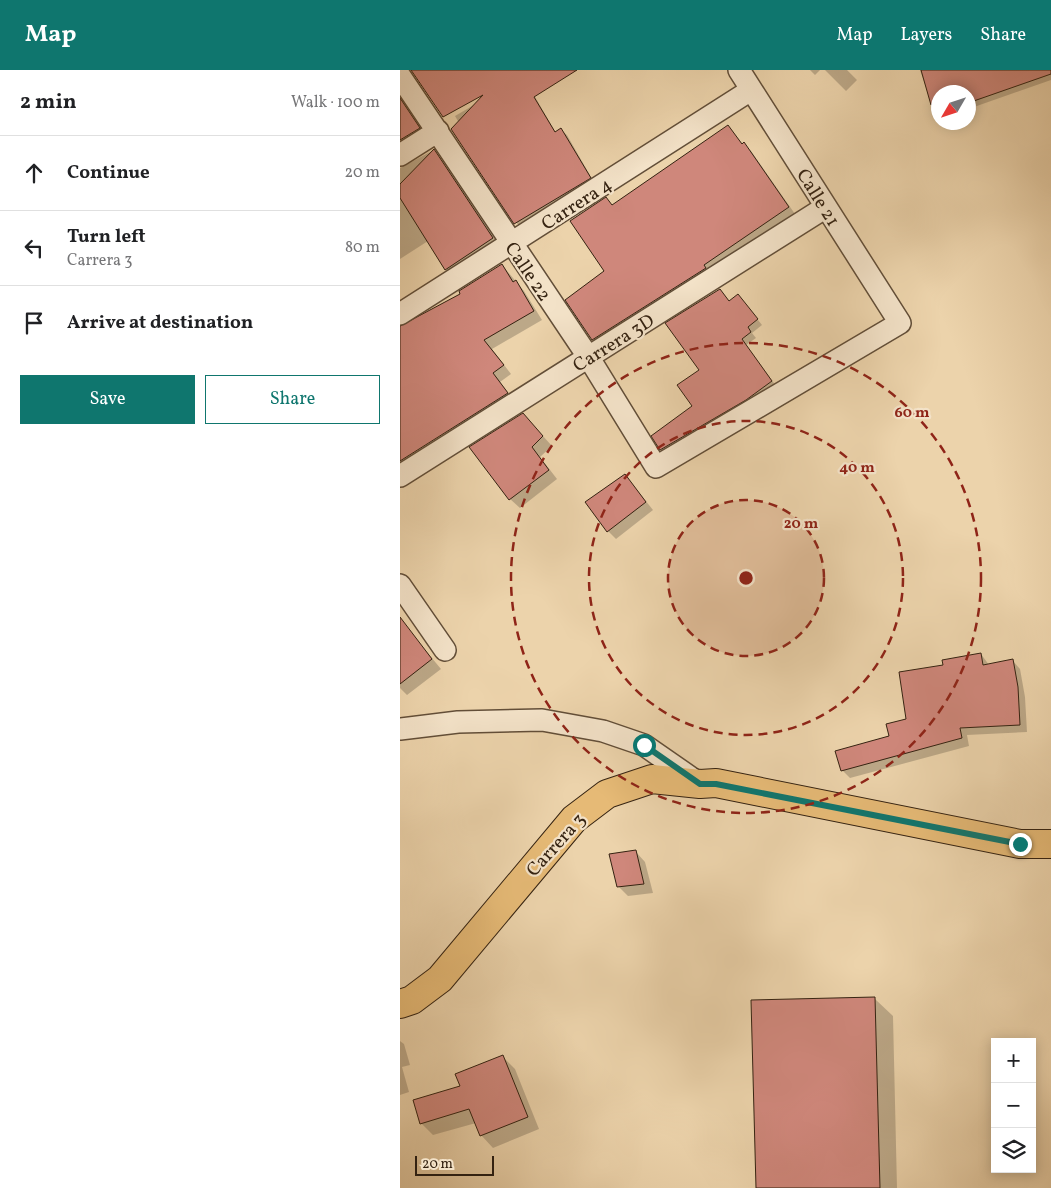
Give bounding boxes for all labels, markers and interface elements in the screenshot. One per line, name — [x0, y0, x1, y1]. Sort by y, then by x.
text: Map — [25, 18, 76, 52]
text: Map — [836, 23, 872, 48]
text: Layers — [900, 23, 952, 48]
text: Share — [980, 23, 1026, 48]
north arrow — [931, 85, 976, 130]
text: 2 min — [20, 88, 77, 117]
text: Walk · 100 m — [291, 92, 380, 114]
icon: ahead — [20, 159, 48, 187]
text: Continue — [67, 160, 150, 186]
text: 20 m — [345, 162, 380, 184]
street label: Calle 21 — [789, 164, 845, 232]
street label: Carrera 4 — [537, 172, 617, 237]
text: Turn left — [67, 224, 146, 250]
icon: left — [20, 234, 48, 262]
text: 80 m — [345, 237, 380, 259]
street label: Calle 22 — [498, 237, 557, 307]
text: Carrera 3 — [67, 250, 133, 272]
street label: Carrera 3D — [568, 308, 660, 379]
icon: arrive — [20, 309, 48, 337]
text: Arrive at destination — [67, 310, 253, 336]
button: Save — [20, 375, 195, 424]
button: Share — [205, 375, 380, 424]
text: 60 m — [895, 403, 930, 424]
text: 40 m — [839, 458, 875, 479]
text: 20 m — [784, 514, 819, 535]
centre of rings — [737, 569, 755, 587]
route start — [633, 734, 656, 757]
street label: Carrera 3 — [521, 808, 592, 883]
route end — [1009, 833, 1032, 856]
map controls — [991, 1038, 1036, 1173]
button: + — [991, 1038, 1036, 1083]
button: − — [991, 1083, 1036, 1128]
button: layers — [991, 1128, 1036, 1173]
scale bar — [415, 1153, 494, 1176]
text: 20 m — [422, 1155, 453, 1174]

